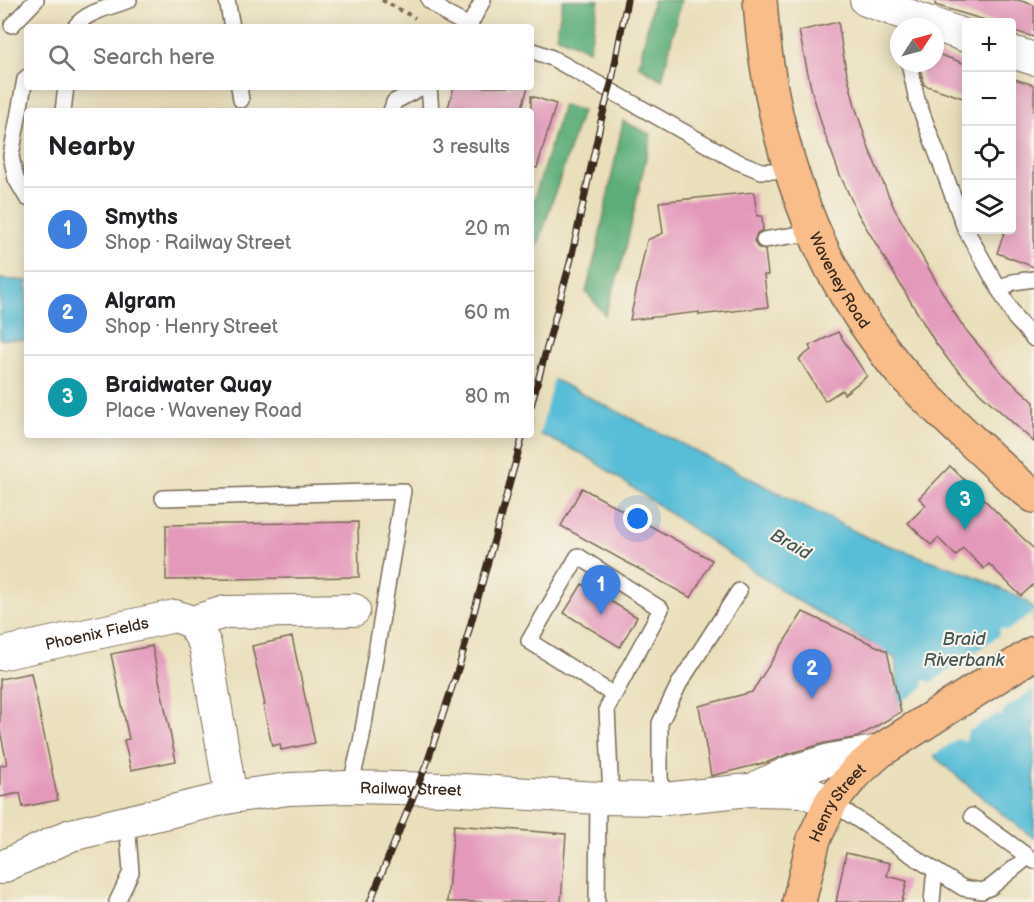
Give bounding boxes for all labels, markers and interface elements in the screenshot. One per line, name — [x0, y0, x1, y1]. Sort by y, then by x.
north arrow — [890, 18, 944, 72]
map controls — [962, 18, 1016, 234]
button: + — [962, 18, 1016, 72]
search box — [24, 24, 534, 90]
icon: search — [45, 41, 78, 74]
text: Search here — [93, 44, 215, 71]
button: − — [962, 72, 1016, 126]
button: locate — [962, 126, 1016, 180]
text: Nearby — [48, 132, 135, 163]
text: 3 results — [432, 135, 510, 159]
button: layers — [962, 180, 1016, 234]
text: Smyths — [105, 204, 178, 231]
text: 1 — [63, 217, 72, 241]
text: 20 m — [465, 217, 510, 241]
street label: Waveney Road — [805, 230, 873, 333]
text: Shop · Railway Street — [105, 231, 291, 255]
text: Algram — [105, 288, 176, 315]
text: 2 — [62, 301, 73, 325]
text: 60 m — [464, 301, 510, 325]
text: Shop · Henry Street — [105, 315, 278, 339]
text: Braidwater Quay — [105, 372, 272, 399]
text: 3 — [62, 385, 73, 409]
text: 80 m — [465, 385, 510, 409]
text: Place · Waveney Road — [105, 399, 302, 423]
pin: 3 — [946, 480, 984, 530]
your location — [623, 504, 652, 533]
water label: Braid — [767, 525, 815, 565]
pin: 1 — [582, 566, 620, 615]
street label: Phoenix Fields — [43, 614, 151, 655]
water label: Braid Riverbank — [924, 629, 1006, 671]
pin: 2 — [792, 650, 832, 699]
street label: Henry Street — [806, 760, 870, 846]
street label: Railway Street — [360, 779, 462, 801]

